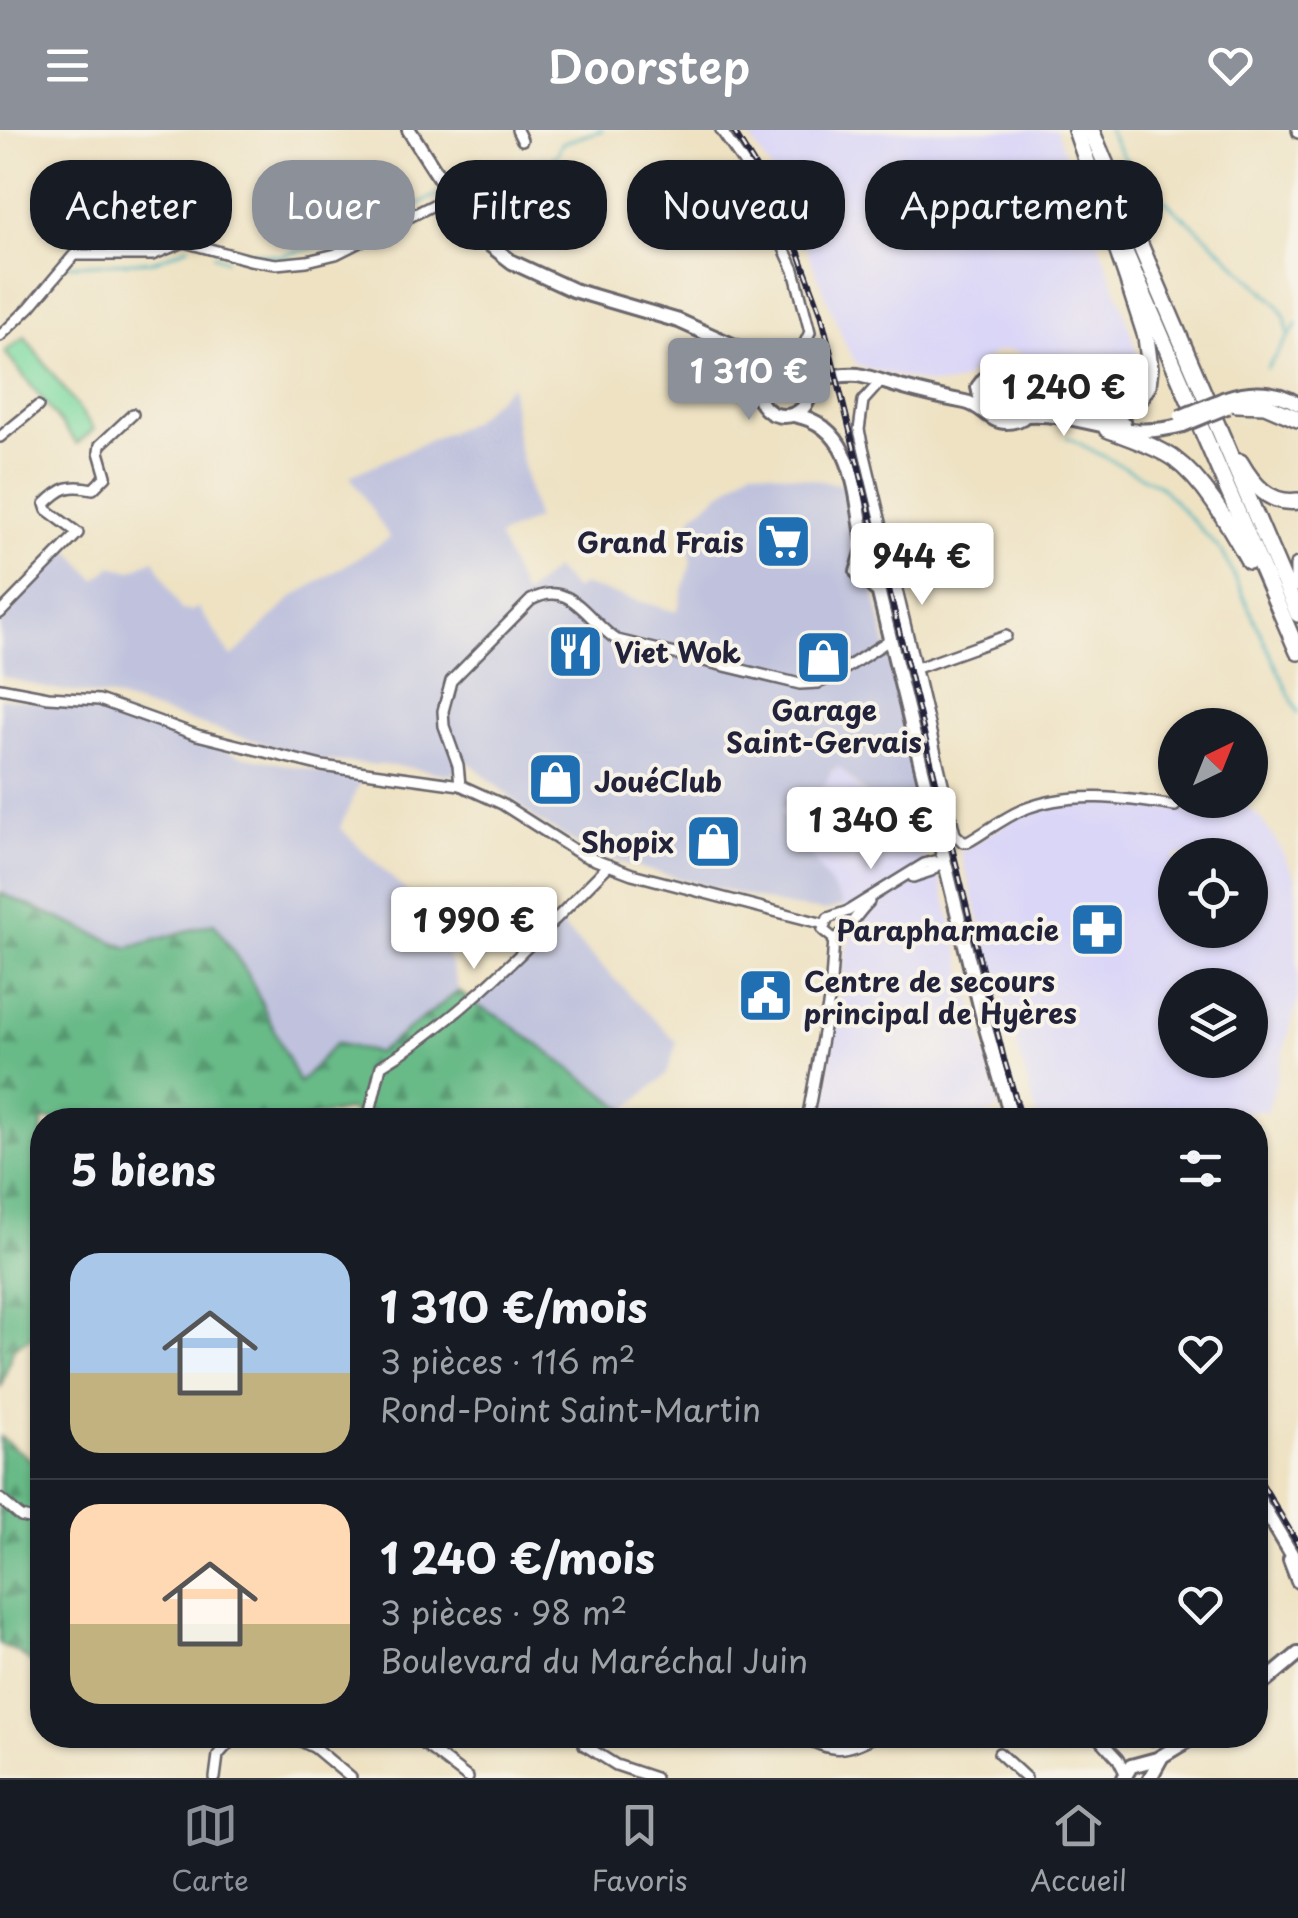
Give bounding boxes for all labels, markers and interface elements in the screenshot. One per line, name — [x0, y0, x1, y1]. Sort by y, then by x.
text: Doorstep — [548, 31, 750, 99]
icon: menu — [40, 38, 95, 93]
icon: heart — [1203, 38, 1258, 93]
chip: Acheter — [30, 160, 232, 250]
chip: Louer — [252, 160, 415, 250]
chip: Filtres — [435, 160, 607, 250]
chip: Nouveau — [627, 160, 845, 250]
chip: Appartement — [865, 160, 1163, 250]
pin: 1 310 € — [657, 338, 841, 423]
text: 1 310 € — [690, 346, 808, 394]
pin: 1 240 € — [972, 354, 1156, 439]
text: 1 240 € — [1002, 362, 1126, 410]
supermarket icon: Grand Frais — [753, 511, 813, 571]
place label: Grand Frais — [577, 520, 744, 563]
pin: 944 € — [852, 523, 992, 608]
text: 944 € — [873, 531, 971, 579]
restaurant icon: Viet Wok — [545, 621, 605, 681]
shop icon: Garage Saint-Gervais — [794, 628, 854, 688]
place label: Viet Wok — [614, 630, 741, 673]
place label: Garage Saint-Gervais — [726, 688, 922, 763]
north arrow — [1158, 708, 1268, 818]
map controls — [1158, 708, 1268, 1078]
shop icon: JouéClub — [525, 750, 585, 810]
place label: JouéClub — [594, 759, 722, 802]
pin: 1 340 € — [779, 787, 963, 872]
text: 1 340 € — [809, 795, 933, 843]
shop icon: Shopix — [683, 811, 743, 871]
place label: Shopix — [581, 820, 674, 863]
button: locate — [1158, 838, 1268, 948]
pin: 1 990 € — [382, 887, 566, 972]
text: 1 990 € — [413, 895, 535, 943]
pharmacy icon: Parapharmacie — [1068, 899, 1128, 959]
place label: Parapharmacie — [836, 908, 1059, 951]
place label: Centre de secours principal de Hyères — [804, 959, 1077, 1034]
public building icon: Centre de secours principal de Hyères — [735, 966, 795, 1026]
button: layers — [1158, 968, 1268, 1078]
text: 5 biens — [70, 1137, 216, 1200]
icon: filters — [1173, 1141, 1228, 1196]
text: 1 310 €/mois — [380, 1274, 648, 1337]
icon: home — [150, 1293, 270, 1413]
icon: heart — [1173, 1326, 1228, 1381]
text: 3 pièces · 116 m² — [380, 1337, 636, 1385]
text: Rond-Point Saint-Martin — [380, 1385, 761, 1433]
text: 1 240 €/mois — [380, 1525, 655, 1588]
icon: home — [150, 1544, 270, 1664]
icon: heart — [1173, 1577, 1228, 1632]
text: 3 pièces · 98 m² — [380, 1588, 627, 1636]
text: Boulevard du Maréchal Juin — [380, 1636, 808, 1684]
tab: Carte — [171, 1798, 249, 1901]
tab: Favoris — [591, 1798, 688, 1901]
tab: Accueil — [1030, 1798, 1127, 1901]

